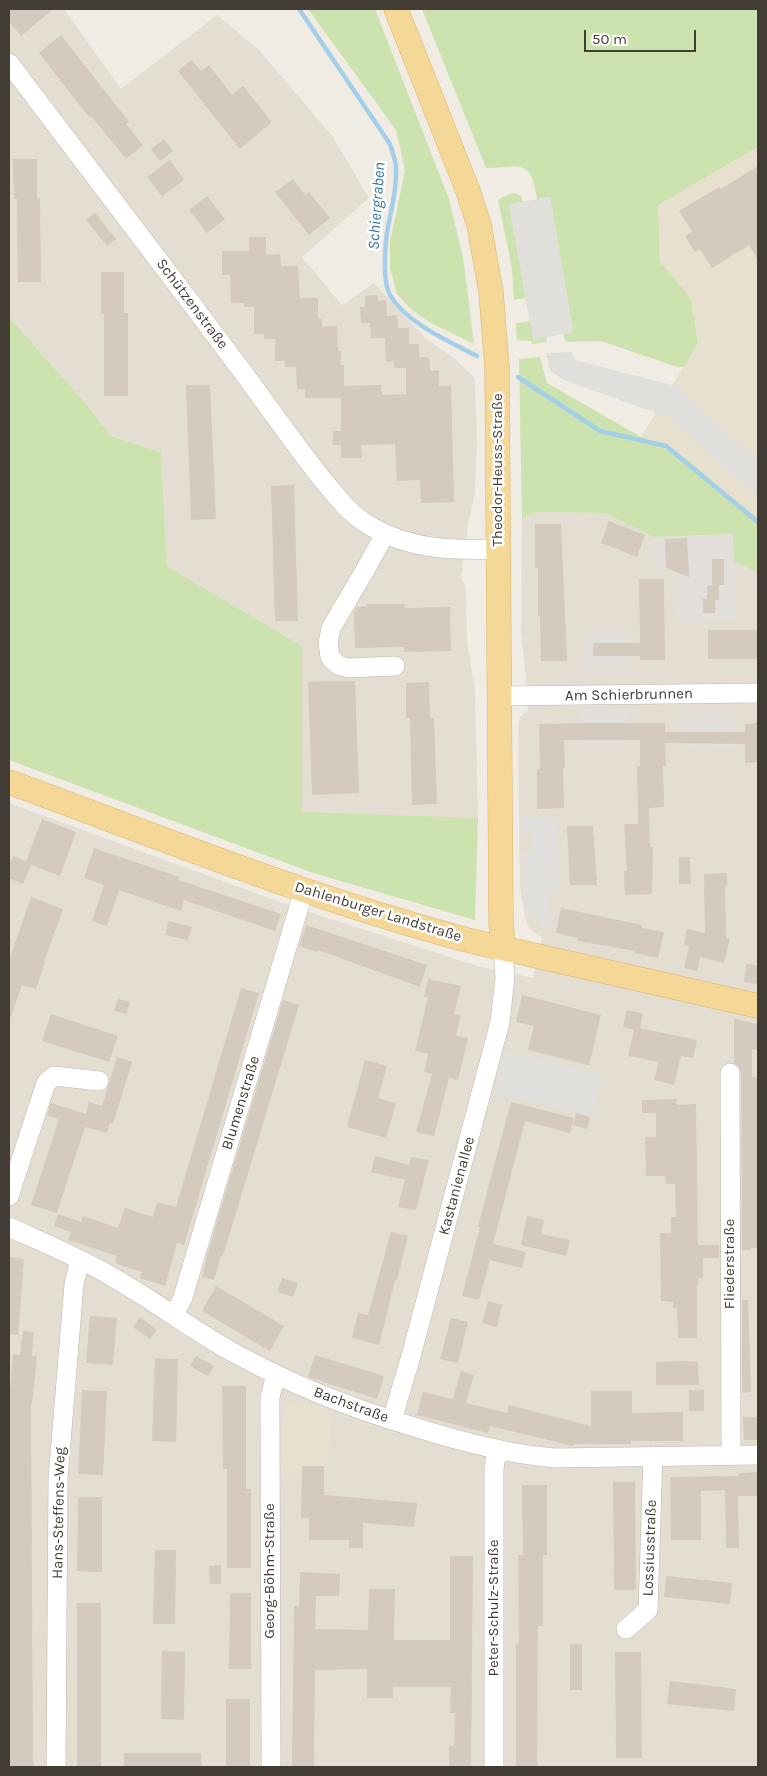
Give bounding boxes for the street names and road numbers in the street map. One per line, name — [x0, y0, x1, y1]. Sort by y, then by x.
street label: Schützenstraße — [152, 255, 232, 353]
street label: Theodor-Heuss-Straße — [489, 393, 507, 547]
street label: Am Schierbrunnen — [565, 685, 693, 705]
street label: Dahlenburger Landstraße — [292, 878, 464, 946]
street label: Blumenstraße — [218, 1054, 264, 1152]
street label: Kastanienallee — [435, 1135, 479, 1237]
street label: Fliederstraße — [721, 1219, 739, 1309]
street label: Bachstraße — [311, 1383, 391, 1427]
street label: Hans-Steffens-Weg — [49, 1447, 69, 1579]
street label: Lossiusstraße — [639, 1499, 661, 1597]
street label: Georg-Böhm-Straße — [261, 1503, 279, 1639]
street label: Peter-Schulz-Straße — [485, 1540, 503, 1676]

